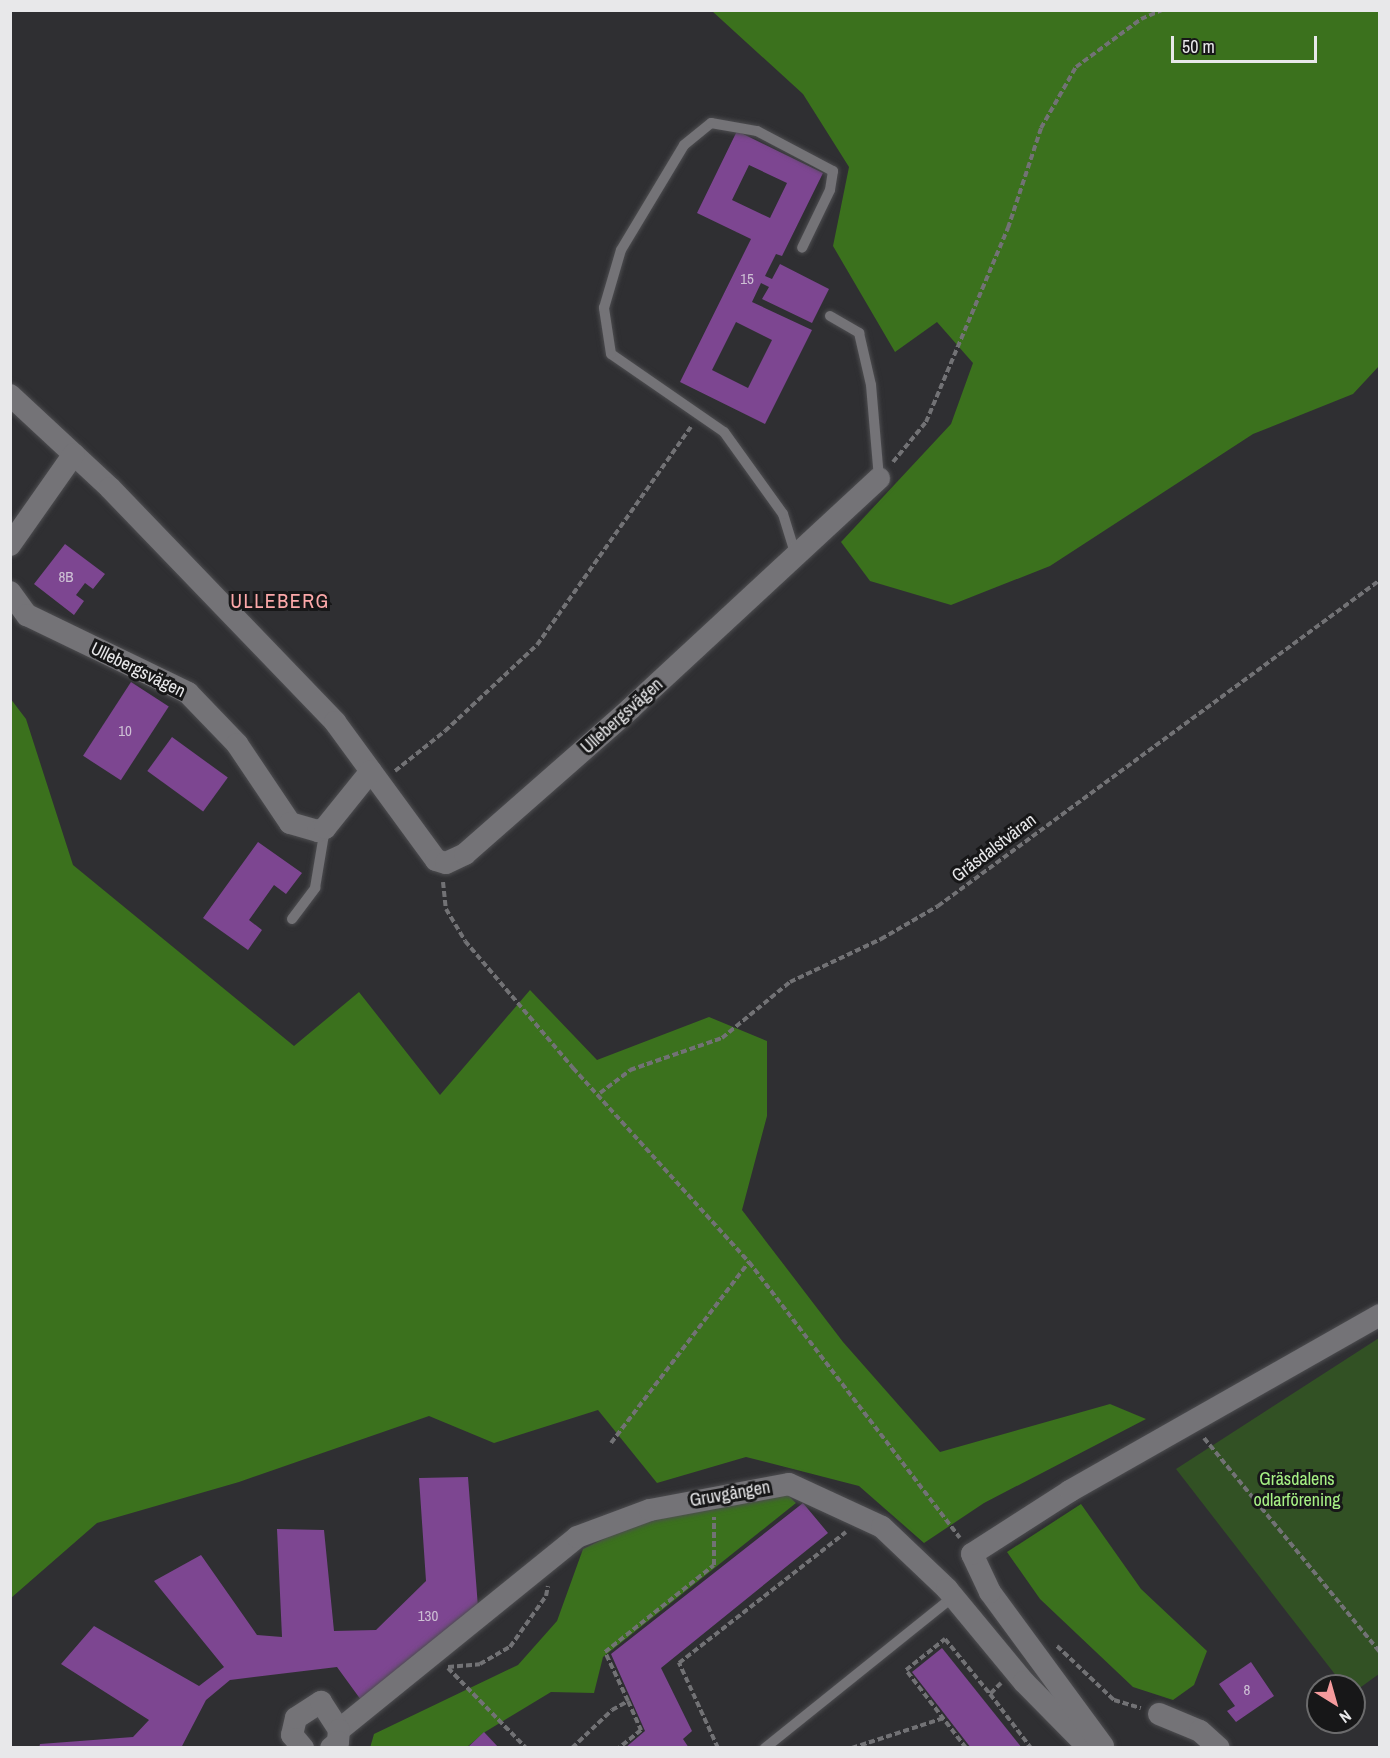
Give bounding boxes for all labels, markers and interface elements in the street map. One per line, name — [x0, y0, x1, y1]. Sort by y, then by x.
scale bar — [1174, 24, 1320, 62]
text: 50 m — [1182, 34, 1215, 59]
house number: 15 — [740, 270, 754, 288]
house number: 8B — [58, 568, 74, 586]
district label: ULLEBERG — [230, 588, 330, 612]
street label: Ullebergsvägen — [87, 638, 189, 702]
street label: Ullebergsvägen — [577, 674, 667, 758]
house number: 10 — [118, 722, 132, 740]
street label: Gräsdalstväran — [948, 809, 1040, 887]
park label: Gräsdalens odlarförening — [1254, 1469, 1340, 1512]
street label: Gruvgången — [688, 1476, 772, 1512]
house number: 130 — [418, 1607, 438, 1625]
north arrow — [1306, 1674, 1366, 1734]
house number: 8 — [1244, 1681, 1250, 1699]
text: N — [1335, 1705, 1356, 1728]

